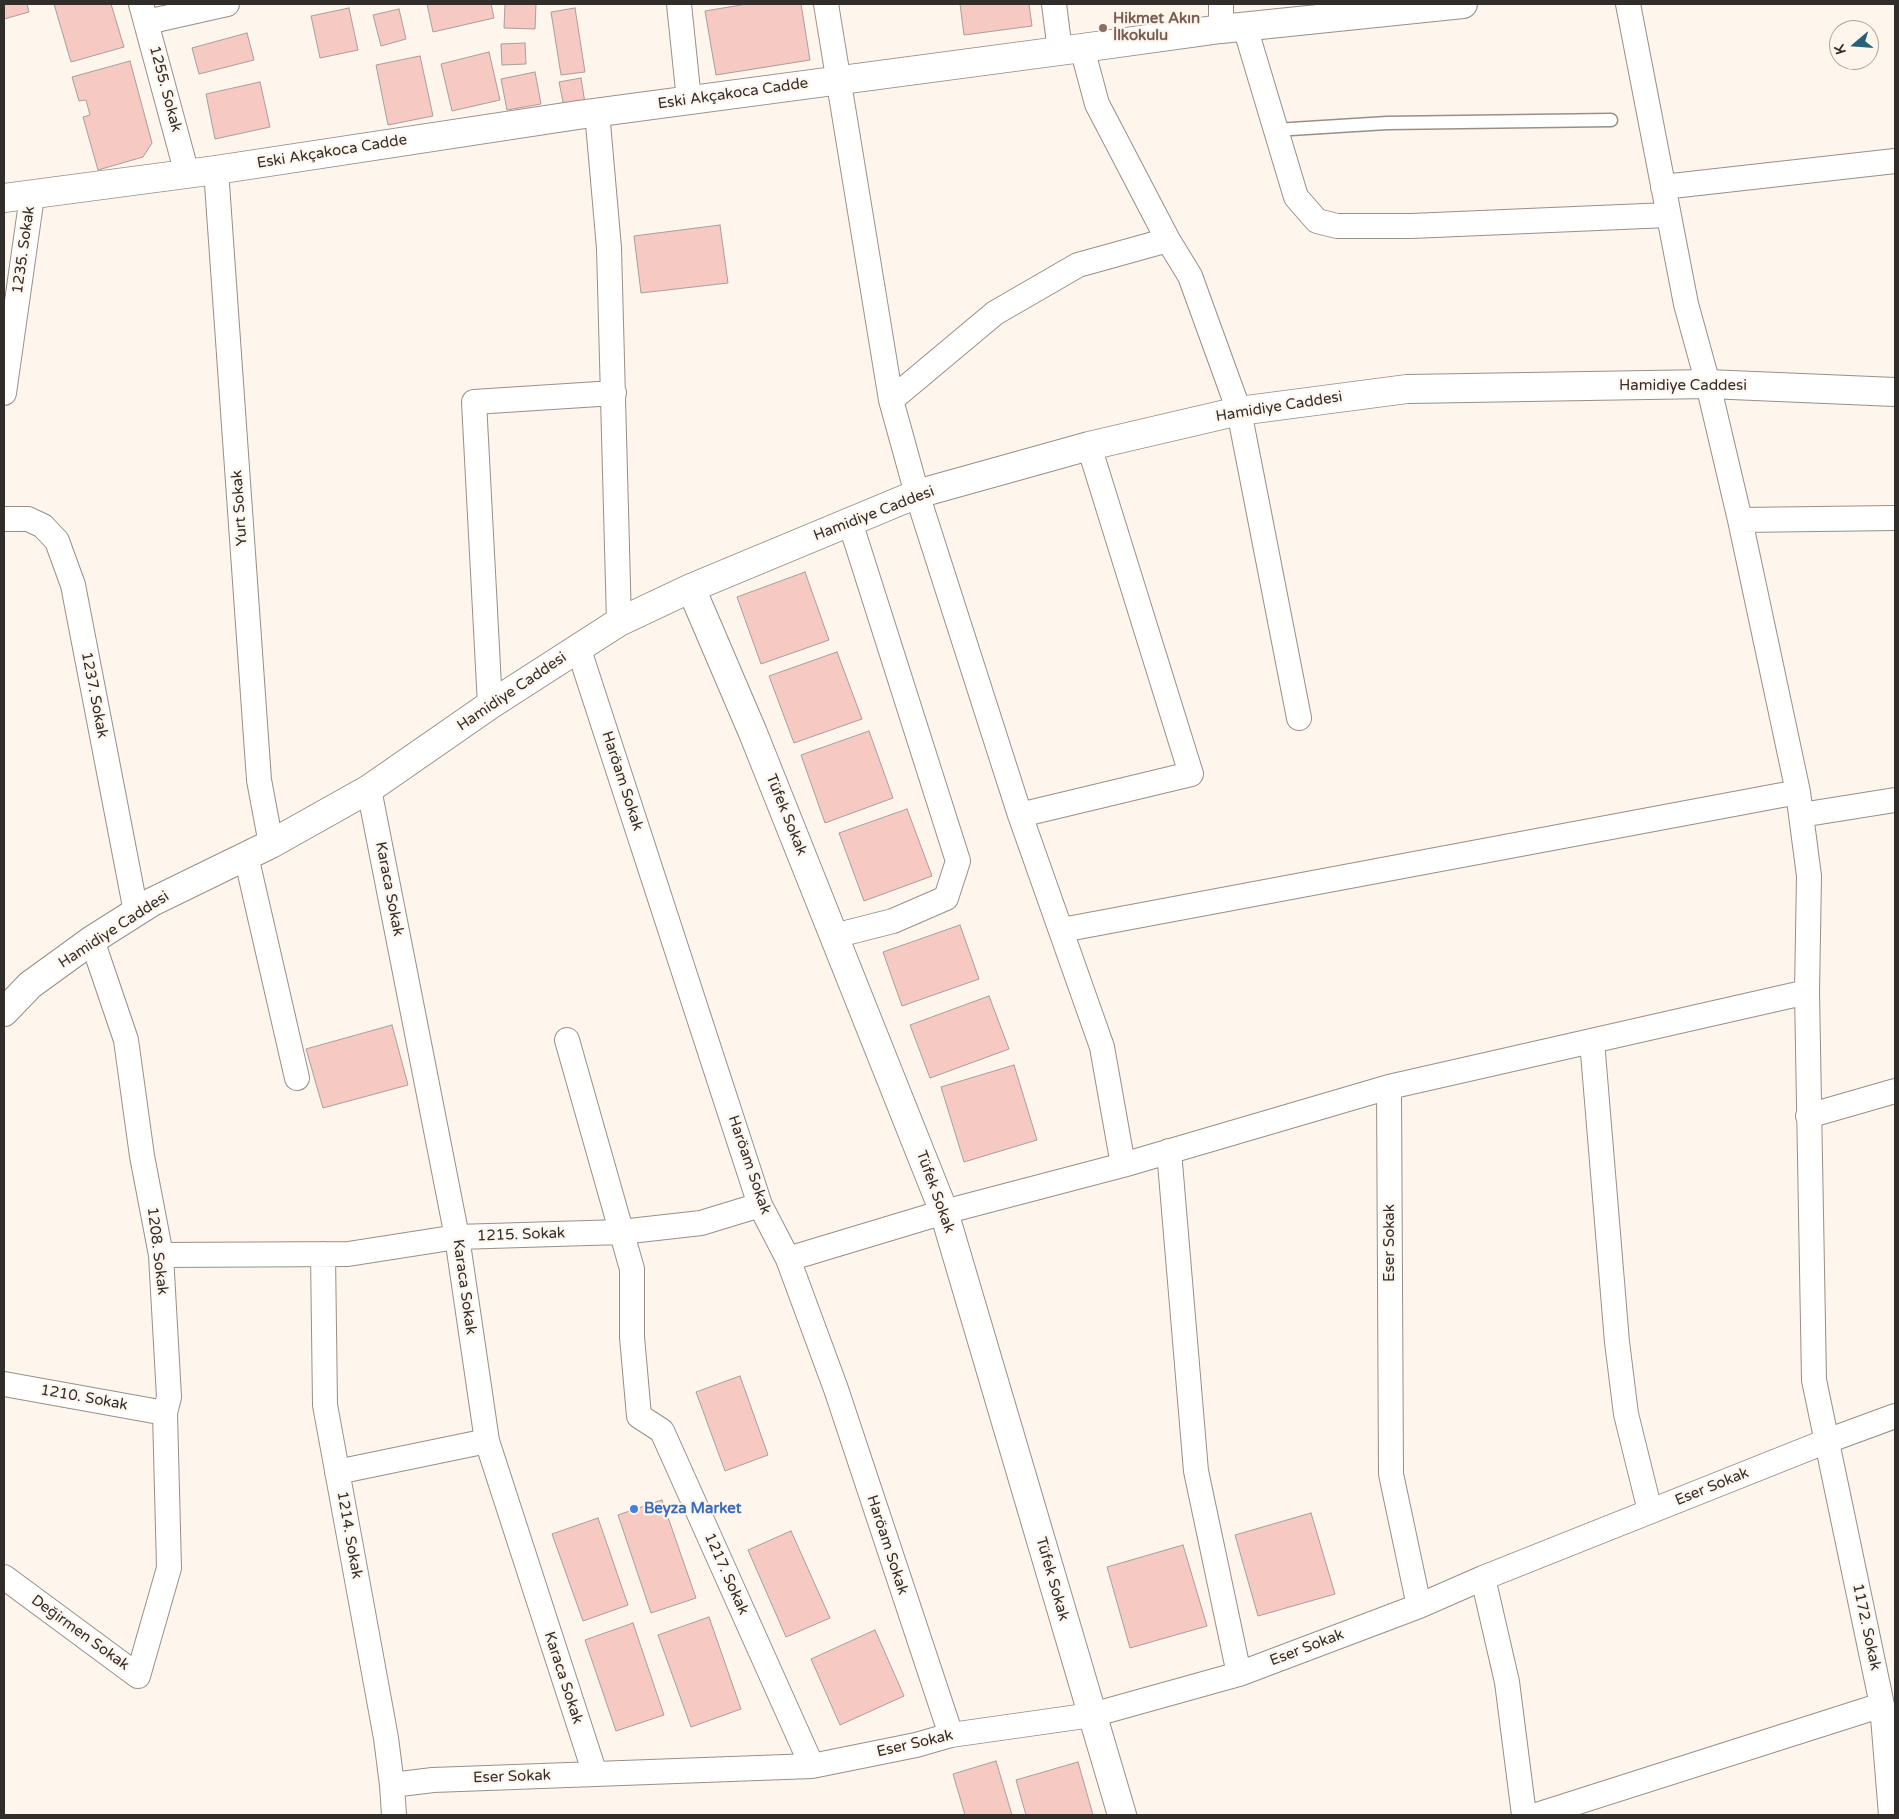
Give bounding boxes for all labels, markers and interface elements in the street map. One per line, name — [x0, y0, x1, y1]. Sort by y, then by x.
place label: Hikmet Akın İlkokulu — [1113, 10, 1200, 45]
north arrow — [1829, 20, 1879, 70]
marker: Hikmet Akın İlkokulu — [1097, 22, 1109, 34]
text: K — [1831, 42, 1850, 57]
street label: 1255. Sokak — [145, 44, 185, 134]
street label: Eski Akçakoca Cadde — [657, 75, 809, 113]
street label: Eski Akçakoca Cadde — [256, 131, 408, 173]
street label: 1235. Sokak — [9, 205, 39, 295]
street label: Hamidiye Caddesi — [1619, 377, 1747, 395]
street label: Hamidiye Caddesi — [1214, 388, 1344, 426]
street label: Yurt Sokak — [228, 469, 252, 547]
street label: Hamidiye Caddesi — [811, 483, 937, 545]
street label: Hamidiye Caddesi — [454, 649, 570, 735]
street label: 1237. Sokak — [77, 650, 111, 740]
street label: Haröam Sokak — [597, 729, 647, 833]
street label: Tüfek Sokak — [762, 772, 810, 858]
street label: Karaca Sokak — [371, 840, 407, 938]
street label: Hamidiye Caddesi — [55, 888, 173, 972]
street label: Haröam Sokak — [724, 1113, 774, 1217]
street label: Tüfek Sokak — [912, 1148, 958, 1236]
street label: Eser Sokak — [1381, 1204, 1399, 1282]
street label: 1208. Sokak — [143, 1206, 171, 1296]
street label: 1215. Sokak — [477, 1224, 565, 1246]
street label: Karaca Sokak — [448, 1238, 480, 1336]
street label: 1210. Sokak — [39, 1381, 129, 1415]
street label: Eser Sokak — [1673, 1464, 1751, 1510]
street label: 1214. Sokak — [332, 1490, 366, 1580]
street label: Haröam Sokak — [862, 1493, 912, 1597]
place label: Beyza Market — [644, 1500, 742, 1518]
marker: Beyza Market — [628, 1503, 640, 1515]
street label: 1217. Sokak — [700, 1530, 752, 1618]
street label: Tüfek Sokak — [1031, 1535, 1073, 1623]
street label: 1172. Sokak — [1848, 1582, 1884, 1672]
street label: Değirmen Sokak — [28, 1591, 132, 1675]
street label: Eser Sokak — [1267, 1626, 1347, 1670]
street label: Karaca Sokak — [540, 1630, 586, 1726]
street label: Eser Sokak — [875, 1726, 955, 1762]
street label: Eser Sokak — [473, 1767, 551, 1787]

